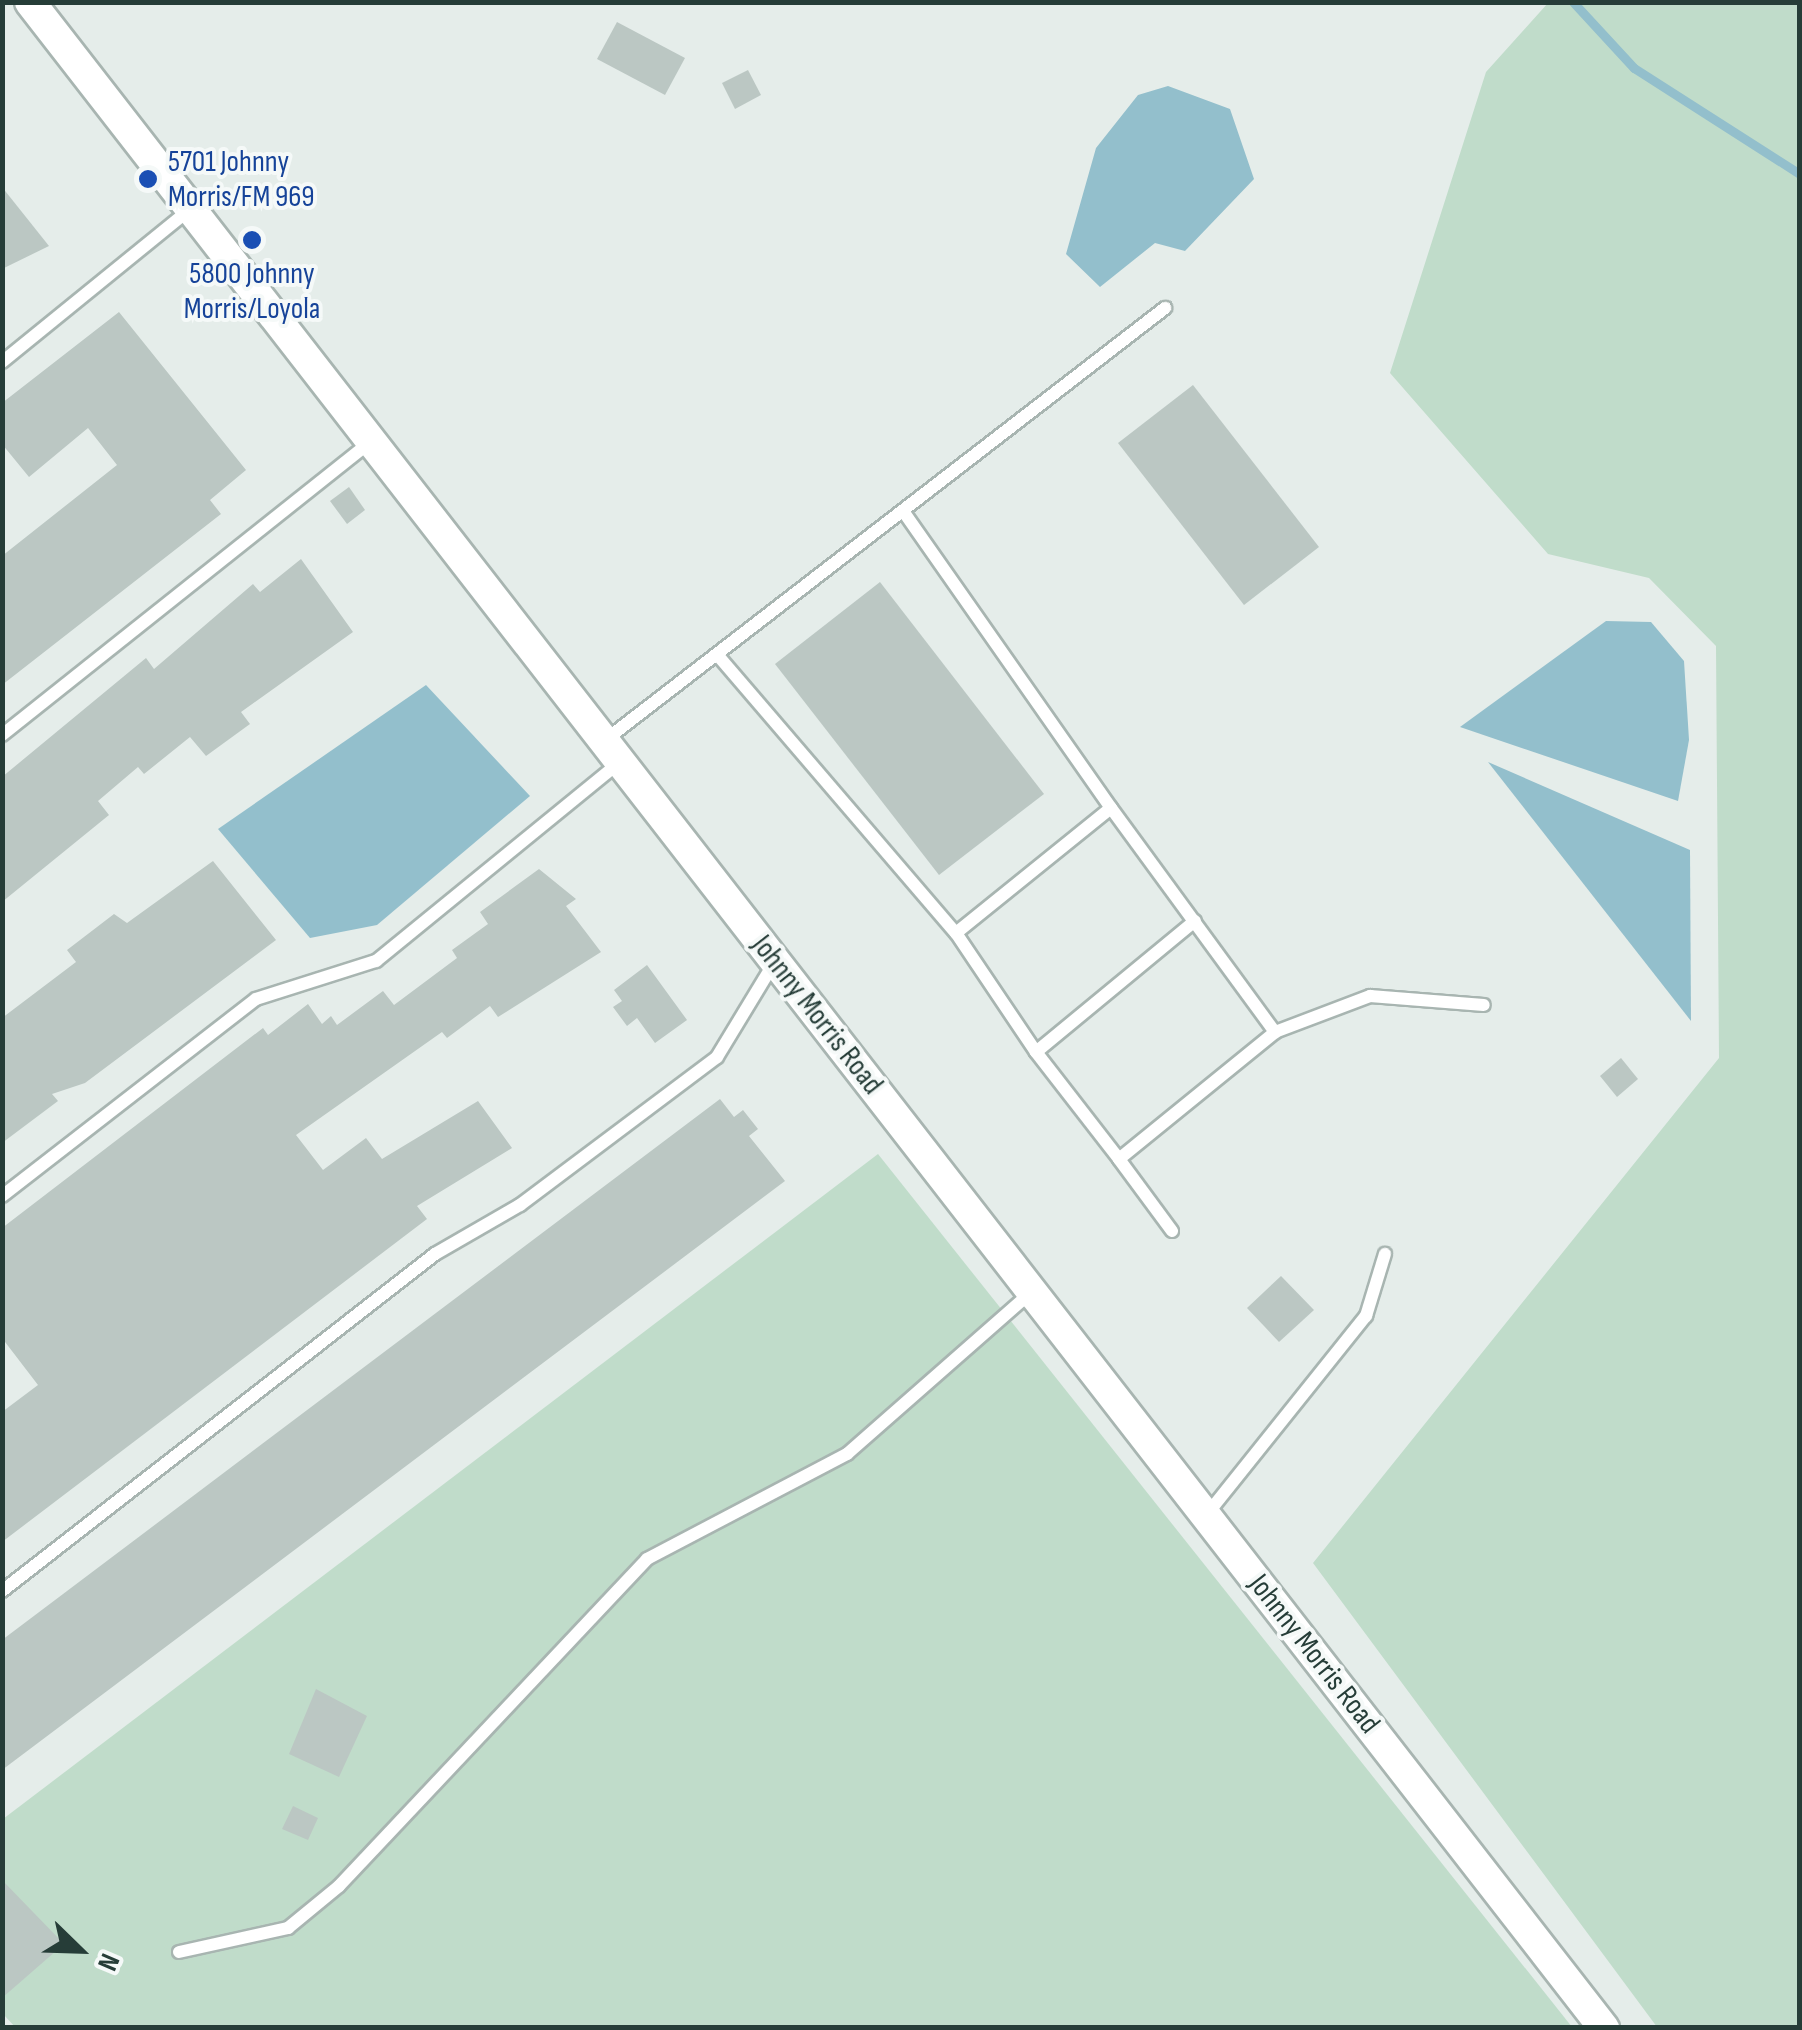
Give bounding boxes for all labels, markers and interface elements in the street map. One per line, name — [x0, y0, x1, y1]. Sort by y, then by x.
place label: 5701 Johnny Morris/FM 969 — [168, 144, 315, 214]
marker: 5701 Johnny Morris/FM 969 — [137, 168, 159, 190]
marker: 5800 Johnny Morris/Loyola — [241, 229, 263, 251]
place label: 5800 Johnny Morris/Loyola — [184, 256, 320, 326]
street label: Johnny Morris Road — [744, 928, 890, 1102]
street label: Johnny Morris Road — [1241, 1567, 1387, 1741]
north arrow — [30, 1900, 130, 2000]
text: N — [90, 1949, 126, 1975]

